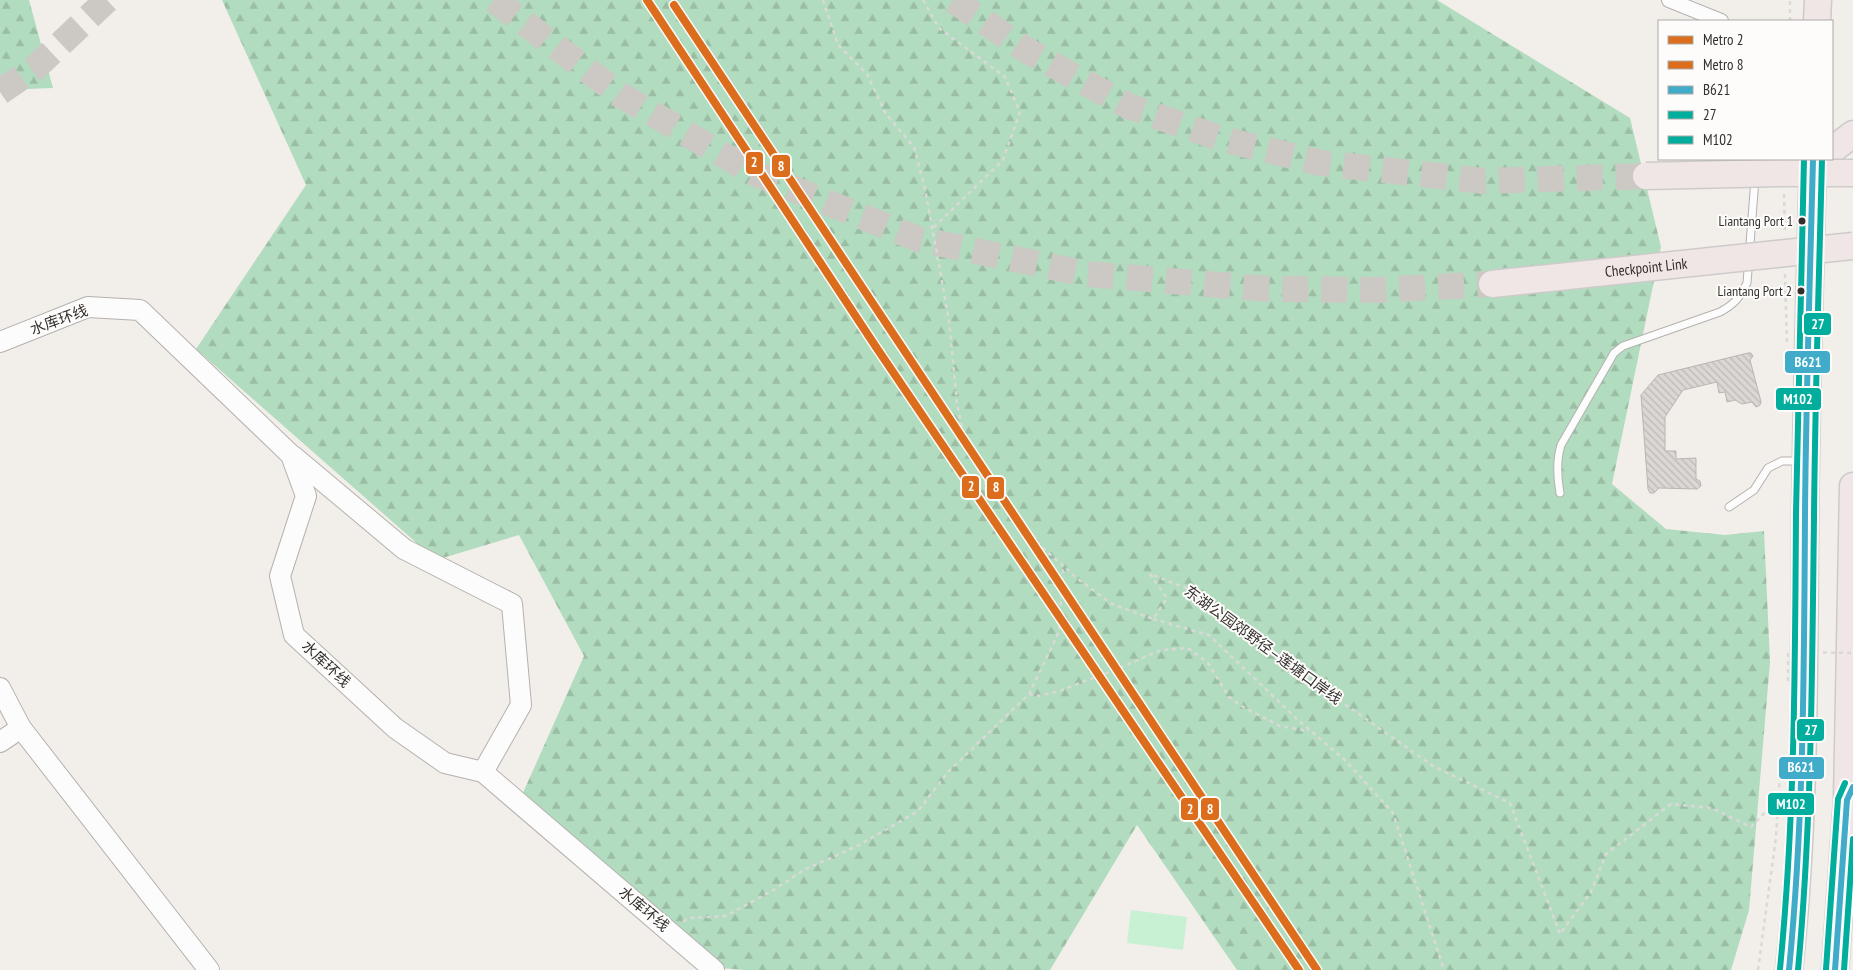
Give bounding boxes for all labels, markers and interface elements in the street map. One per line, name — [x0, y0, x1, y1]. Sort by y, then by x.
legend — [1658, 20, 1833, 160]
text: Metro 2 — [1703, 30, 1743, 49]
text: Metro 8 — [1703, 55, 1743, 74]
text: B621 — [1703, 80, 1730, 99]
text: 27 — [1703, 105, 1717, 124]
text: M102 — [1703, 130, 1733, 149]
line badge: 2 — [745, 151, 764, 175]
text: 2 — [751, 153, 757, 171]
line badge: 8 — [771, 154, 791, 178]
text: 8 — [778, 157, 784, 175]
place label: Liantang Port 1 — [1719, 212, 1793, 230]
marker: Liantang Port 1 — [1797, 216, 1807, 226]
street label: Checkpoint Link — [1604, 253, 1688, 281]
place label: Liantang Port 2 — [1718, 282, 1792, 300]
marker: Liantang Port 2 — [1796, 286, 1806, 296]
street label: 水库环线 — [27, 300, 90, 339]
line badge: 27 — [1803, 312, 1832, 336]
text: 27 — [1811, 315, 1825, 333]
line badge: B621 — [1784, 350, 1831, 374]
text: B621 — [1795, 353, 1821, 371]
line badge: M102 — [1775, 387, 1822, 411]
text: M102 — [1783, 390, 1813, 408]
line badge: 2 — [961, 475, 980, 499]
line badge: 8 — [986, 476, 1005, 500]
text: 2 — [968, 477, 974, 495]
text: 8 — [993, 478, 999, 496]
street label: 东湖公园郊野径—莲塘口岸线 — [1181, 581, 1346, 708]
street label: 水库环线 — [298, 636, 355, 691]
line badge: 27 — [1796, 718, 1825, 742]
text: 27 — [1804, 721, 1818, 739]
line badge: B621 — [1778, 756, 1825, 780]
text: B621 — [1788, 758, 1814, 776]
line badge: M102 — [1767, 792, 1815, 816]
text: M102 — [1776, 795, 1806, 813]
line badge: 2 — [1180, 797, 1199, 821]
line badge: 8 — [1200, 797, 1220, 821]
text: 2 — [1187, 800, 1193, 818]
text: 8 — [1207, 800, 1213, 818]
street label: 水库环线 — [615, 882, 673, 935]

